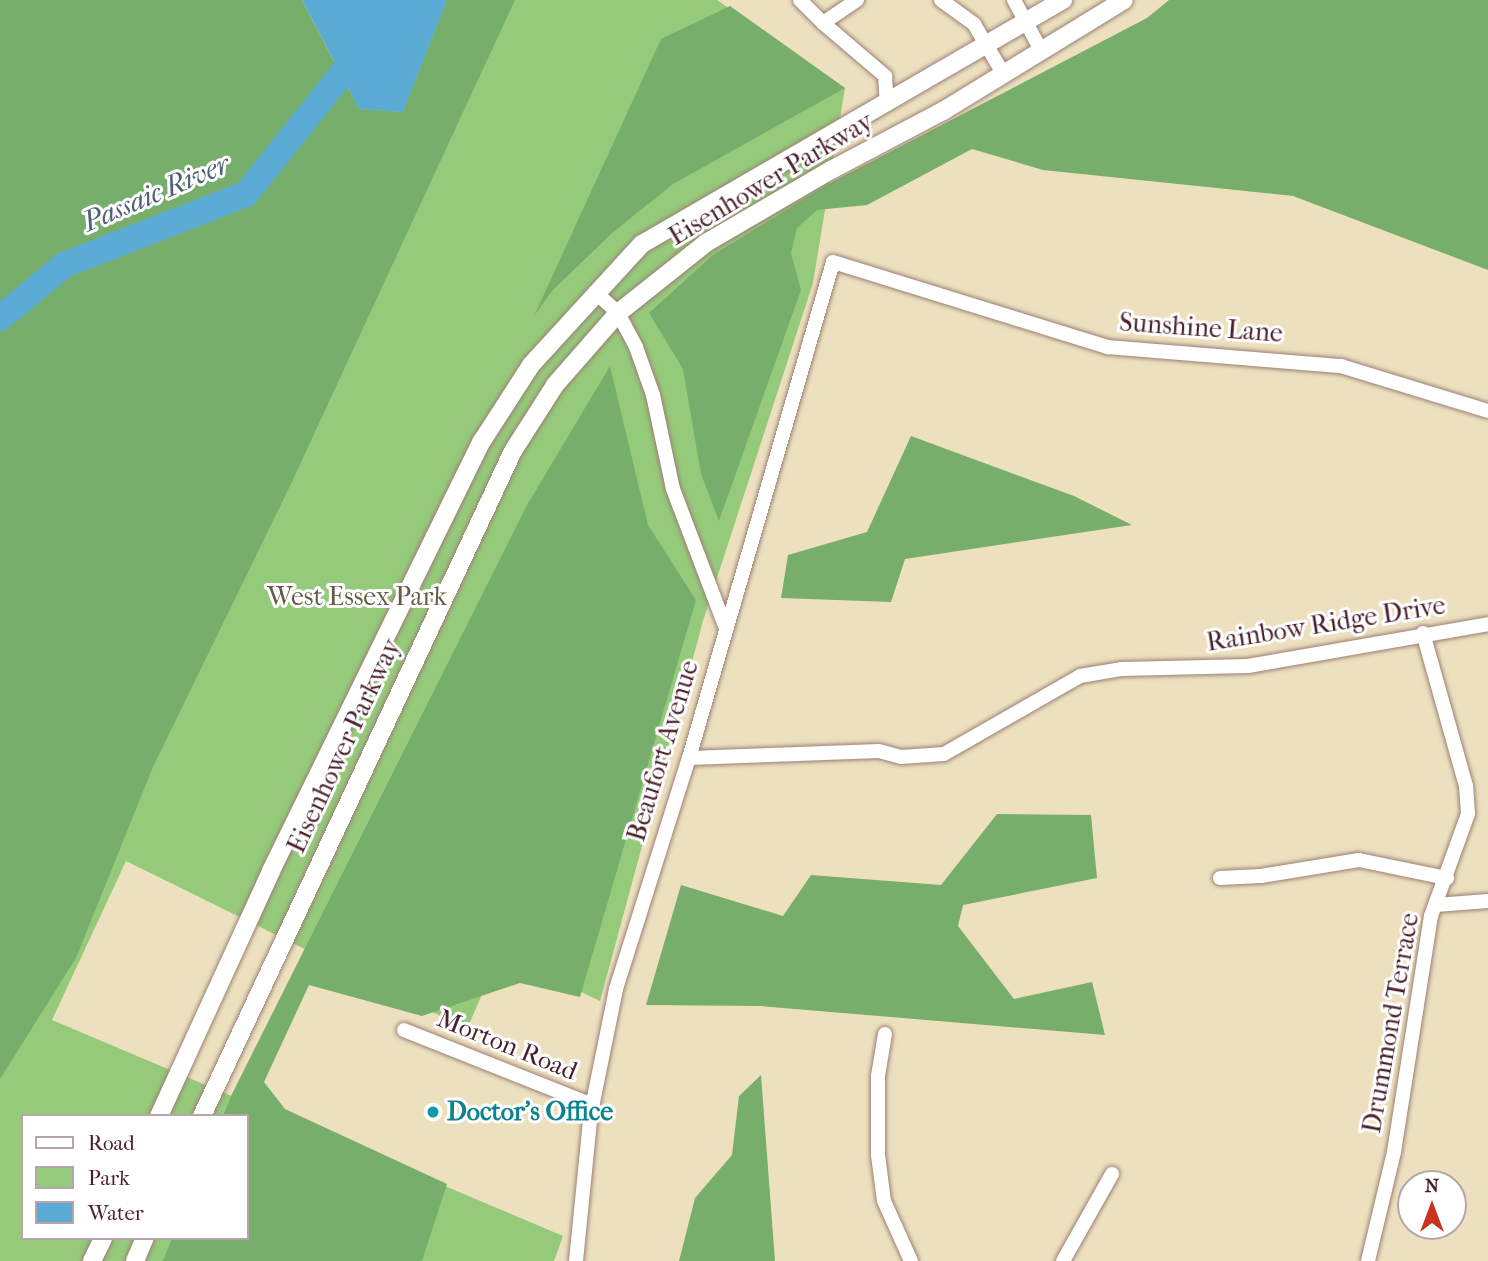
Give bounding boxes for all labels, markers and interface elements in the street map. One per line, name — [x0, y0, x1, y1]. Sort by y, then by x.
street label: Eisenhower Parkway — [663, 106, 879, 252]
water label: Passaic River — [78, 147, 234, 239]
street label: Sunshine Lane — [1118, 307, 1284, 349]
park label: West Essex Park — [267, 581, 447, 613]
street label: Rainbow Ridge Drive — [1204, 590, 1448, 658]
street label: Eisenhower Parkway — [281, 634, 407, 858]
street label: Beaufort Avenue — [621, 657, 705, 845]
street label: Drummond Terrace — [1356, 910, 1426, 1136]
street label: Morton Road — [432, 1003, 582, 1087]
place label: Doctor's Office — [447, 1096, 613, 1128]
marker: Doctor's Office — [425, 1104, 441, 1120]
legend — [21, 1114, 248, 1240]
text: Road — [88, 1131, 135, 1155]
text: Park — [88, 1166, 130, 1190]
north arrow — [1397, 1170, 1467, 1240]
text: N — [1425, 1175, 1439, 1197]
text: Water — [88, 1201, 144, 1225]

